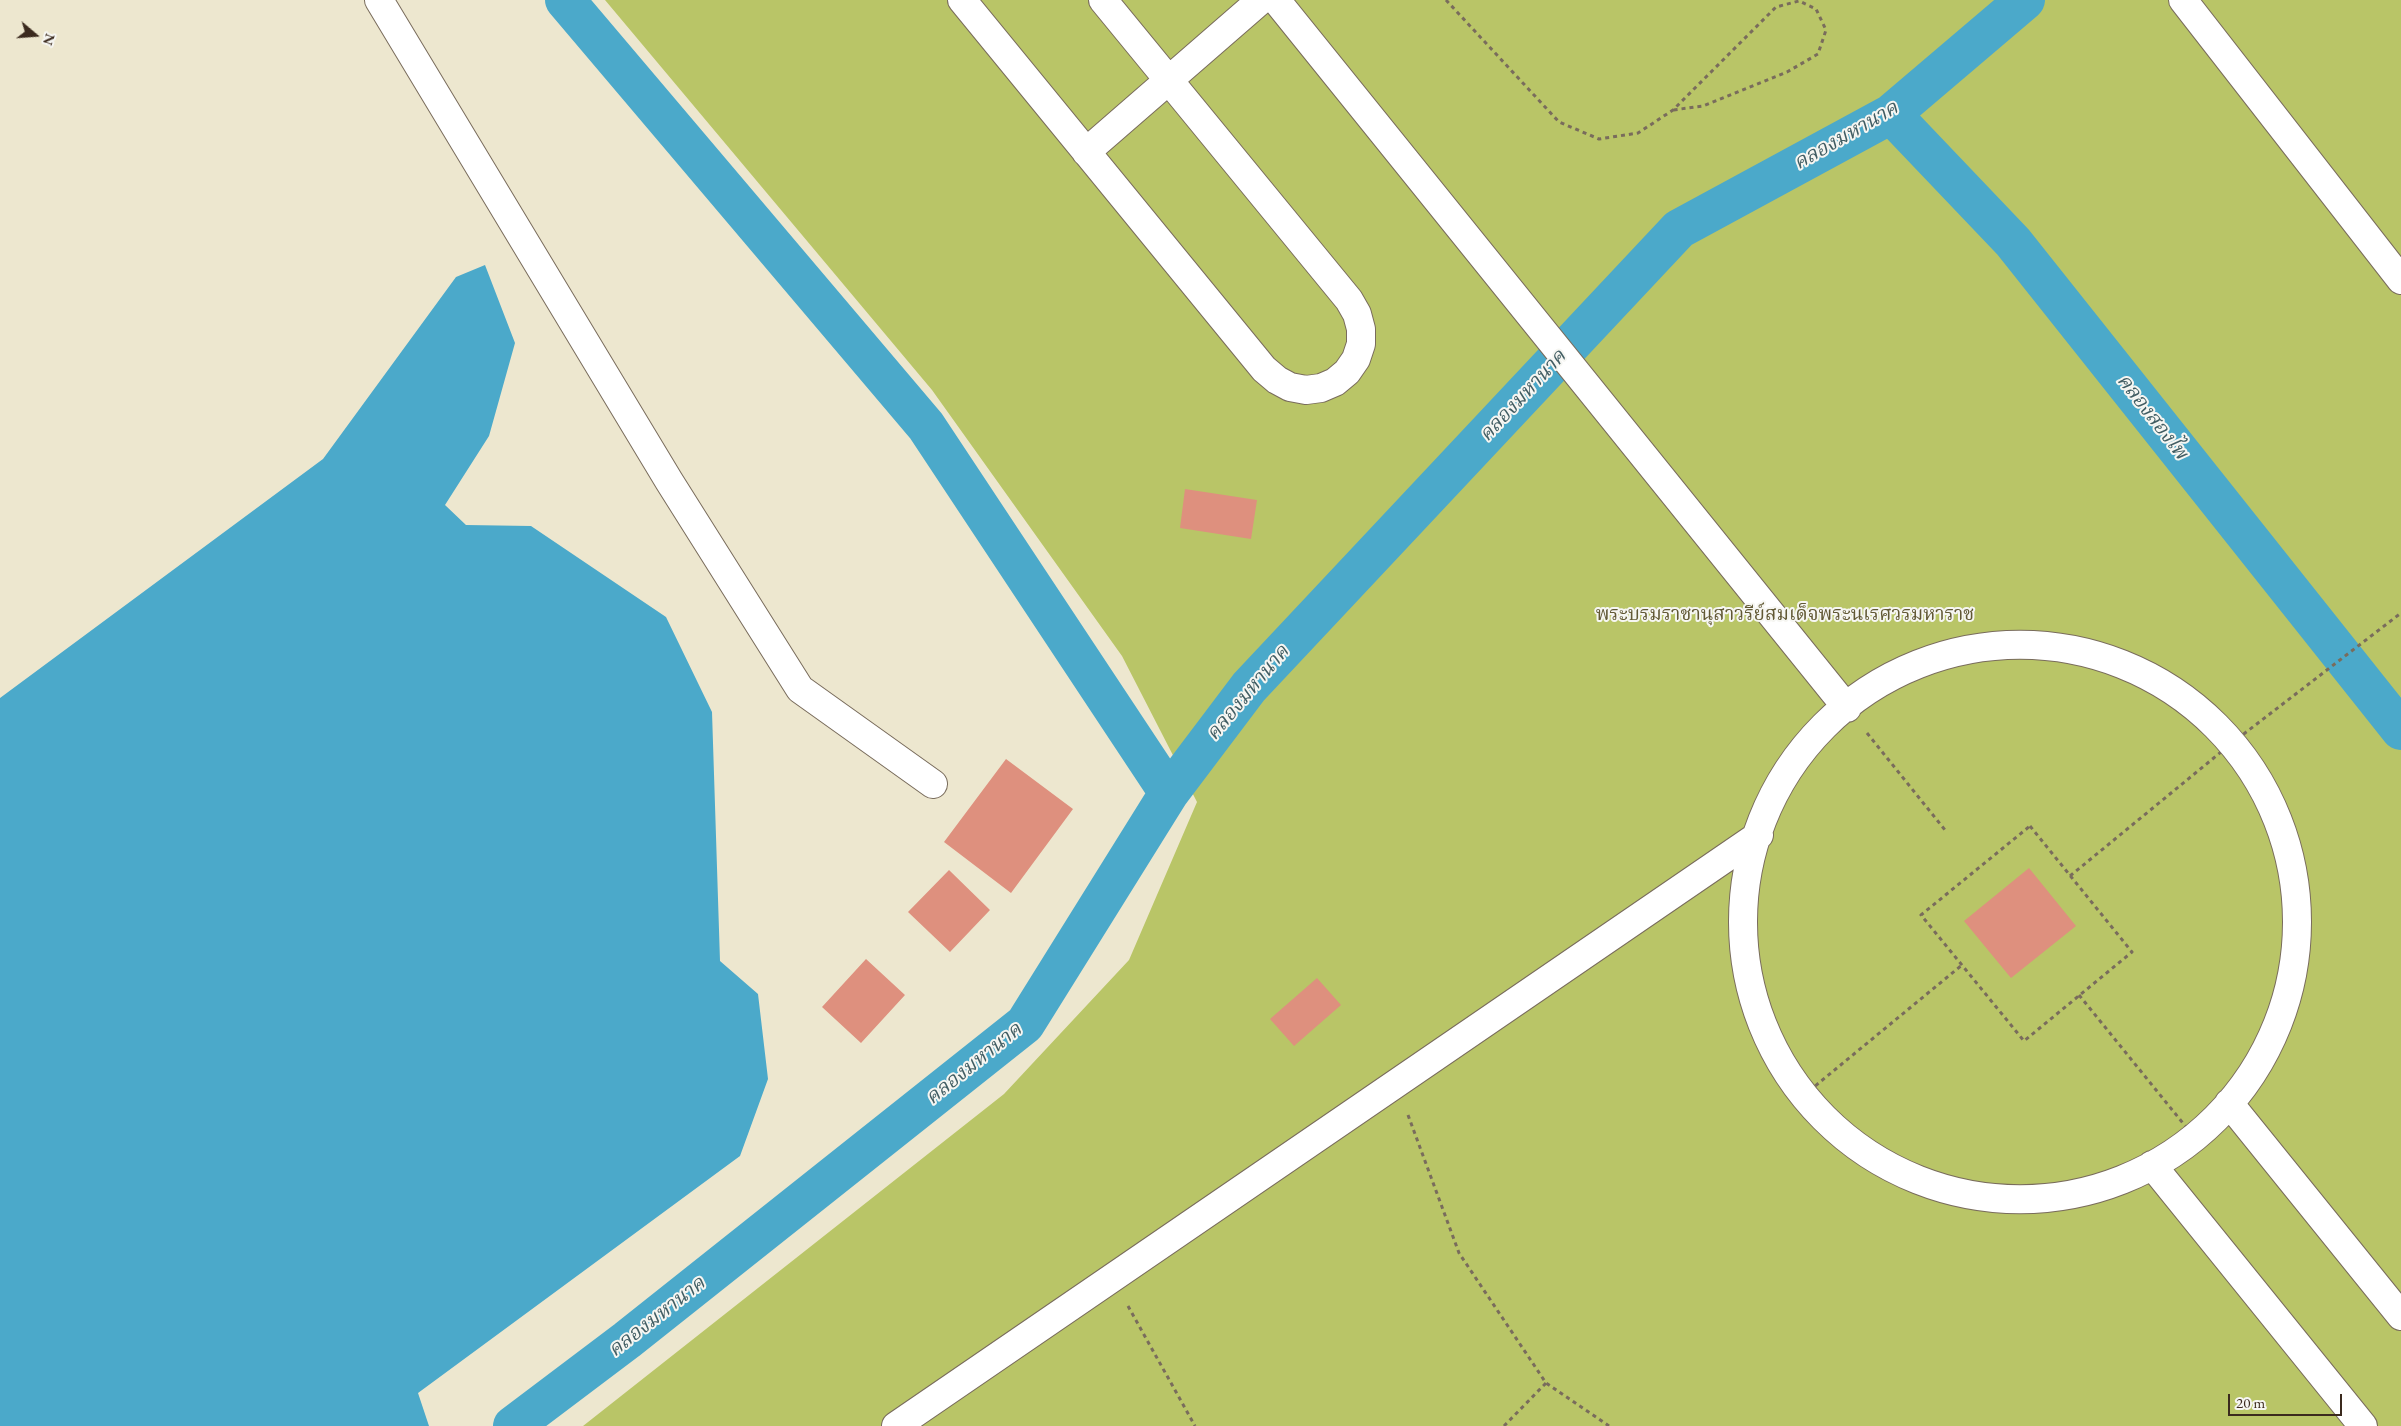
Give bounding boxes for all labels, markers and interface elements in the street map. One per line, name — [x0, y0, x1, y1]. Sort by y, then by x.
north arrow — [10, 10, 60, 60]
text: N — [39, 31, 60, 48]
water label: คลองมหานาค — [1789, 96, 1903, 176]
water label: คลองมหานาค — [1474, 345, 1572, 447]
water label: คลองสองไพ — [2111, 370, 2193, 464]
park label: พระบรมราชานุสาวรีย์สมเด็จพระนเรศวรมหาราช — [1596, 604, 1974, 626]
water label: คลองมหานาค — [1201, 641, 1295, 745]
water label: คลองมหานาค — [921, 1018, 1027, 1110]
water label: คลองมหานาค — [604, 1272, 710, 1362]
scale bar — [2231, 1384, 2345, 1416]
text: 20 m — [2236, 1393, 2265, 1412]

